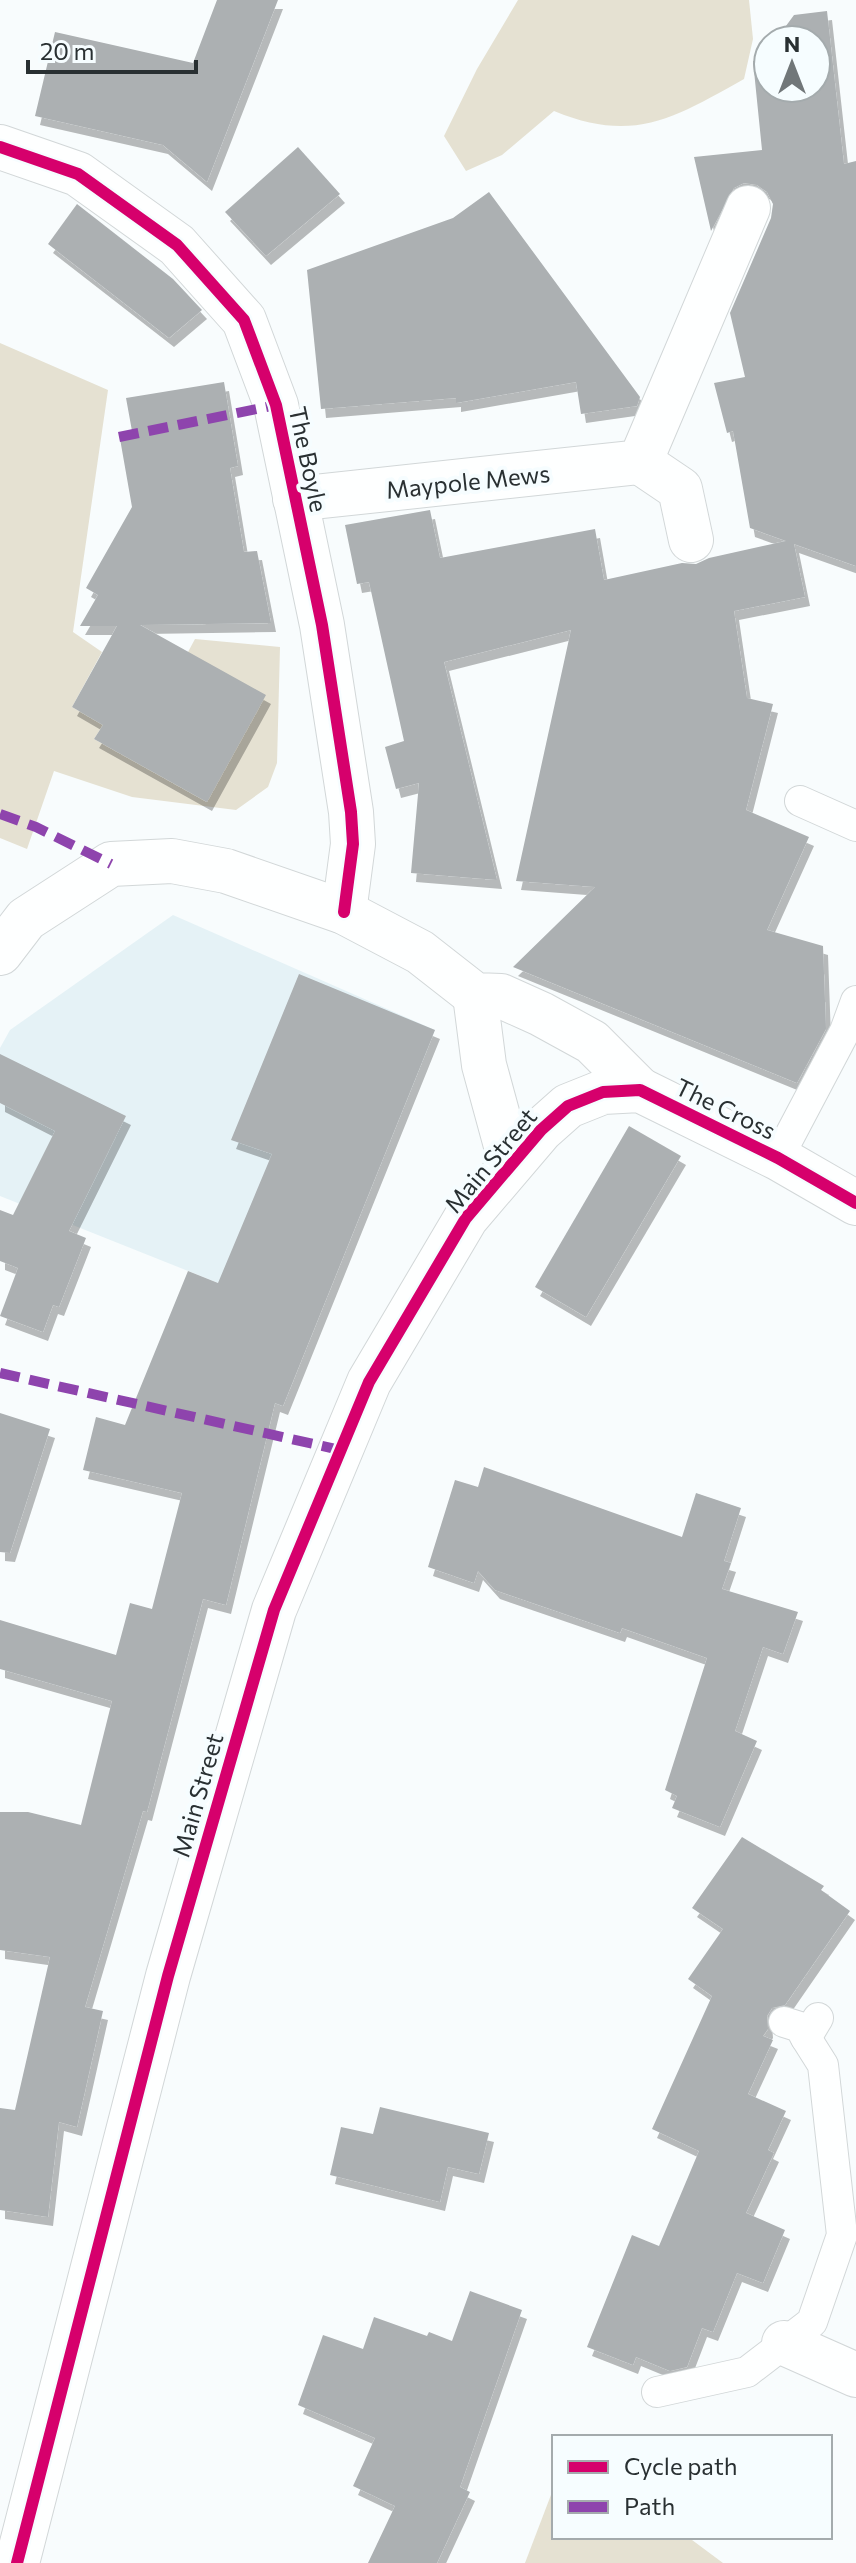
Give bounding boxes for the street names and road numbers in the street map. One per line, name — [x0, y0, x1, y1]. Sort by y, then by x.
street label: The Boyle — [284, 404, 334, 514]
street label: Maypole Mews — [385, 458, 551, 504]
street label: The Cross — [671, 1071, 781, 1145]
street label: Main Street — [438, 1102, 542, 1218]
street label: Main Street — [165, 1730, 229, 1860]

